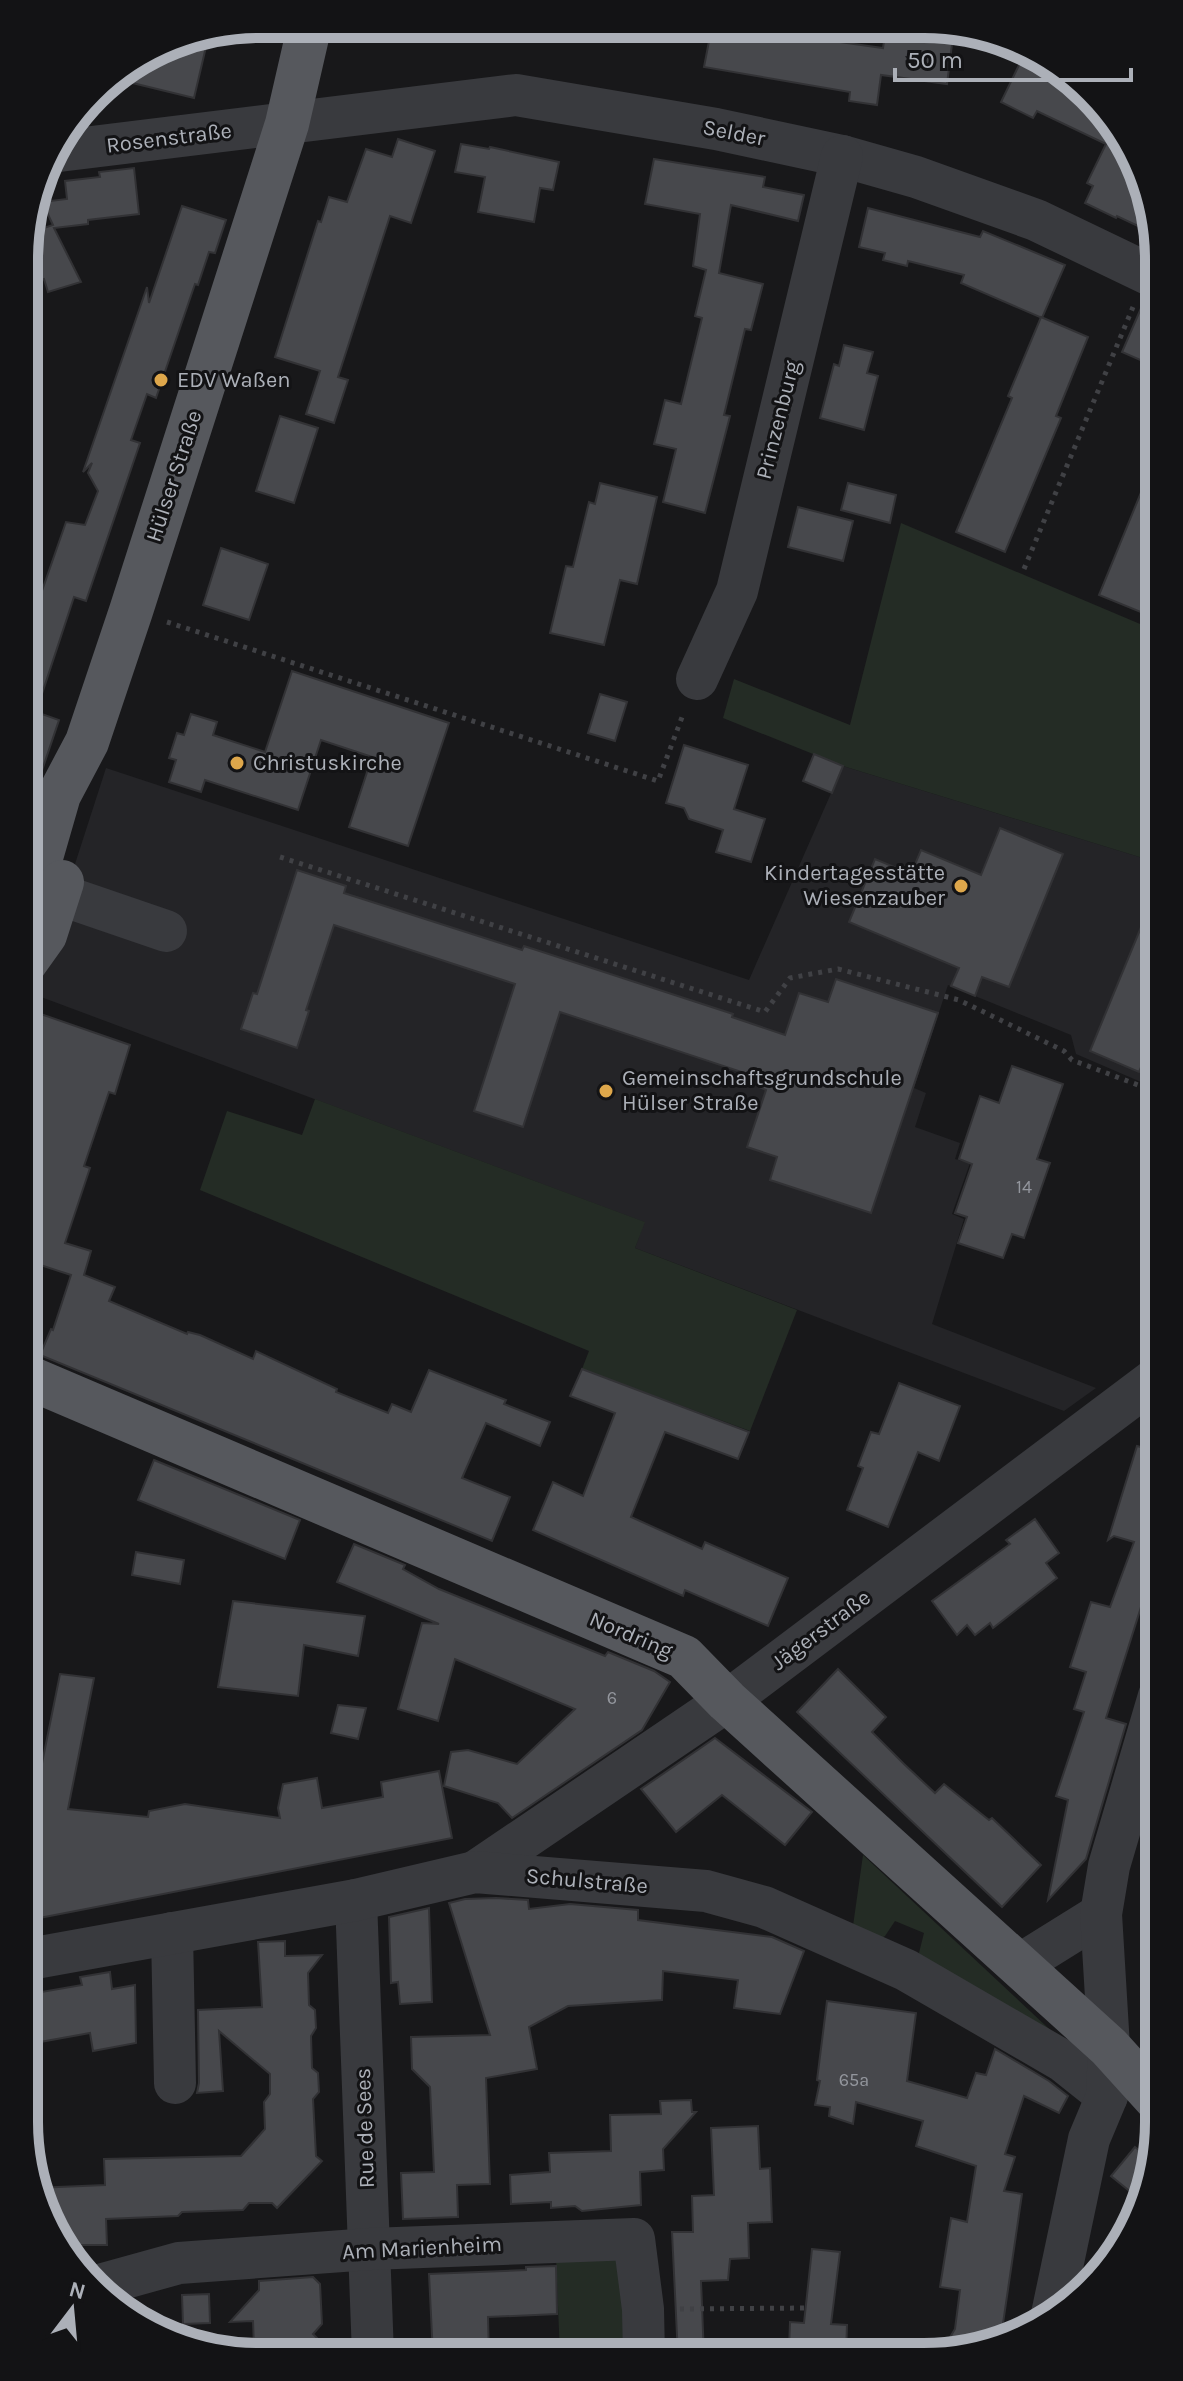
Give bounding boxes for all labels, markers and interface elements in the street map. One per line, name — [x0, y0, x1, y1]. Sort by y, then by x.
scale bar — [895, 32, 1131, 82]
text: 50 m — [907, 46, 963, 74]
street label: Selder — [701, 114, 767, 152]
street label: Rosenstraße — [105, 117, 233, 159]
street label: Prinzenburg — [751, 357, 805, 482]
place label: EDV Waßen — [177, 367, 291, 393]
marker: EDV Waßen — [152, 371, 170, 389]
street label: Hülser Straße — [141, 407, 207, 545]
place label: Christuskirche — [253, 750, 402, 776]
marker: Christuskirche — [228, 754, 246, 772]
place label: Kindertagesstätte Wiesenzauber — [764, 860, 945, 911]
marker: Kindertagesstätte Wiesenzauber — [952, 877, 970, 895]
place label: Gemeinschaftsgrundschule Hülser Straße — [622, 1065, 902, 1116]
marker: Gemeinschaftsgrundschule Hülser Straße — [597, 1082, 615, 1100]
house number: 14 — [1016, 1176, 1032, 1198]
street label: Jägerstraße — [766, 1584, 876, 1676]
street label: Nordring — [585, 1606, 677, 1664]
house number: 6 — [607, 1687, 617, 1709]
street label: Schulstraße — [525, 1863, 649, 1899]
street label: Rue de Sees — [350, 2067, 380, 2189]
house number: 65a — [839, 2069, 869, 2091]
street label: Am Marienheim — [341, 2231, 503, 2265]
north arrow — [32, 2269, 112, 2349]
text: N — [66, 2276, 88, 2305]

